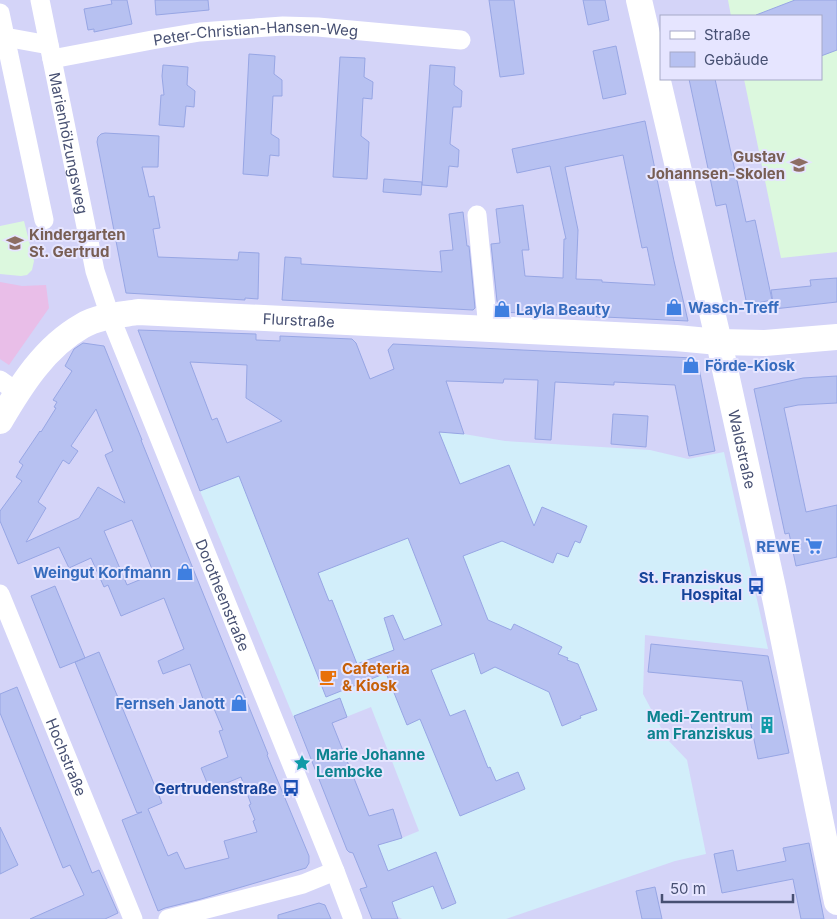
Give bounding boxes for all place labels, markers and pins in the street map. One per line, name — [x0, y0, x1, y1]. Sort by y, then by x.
place label: Gustav Johannsen-Skolen — [647, 147, 785, 183]
school or university icon: Gustav Johannsen-Skolen — [789, 155, 809, 175]
place label: Kindergarten St. Gertrud — [29, 225, 126, 261]
school or university icon: Kindergarten St. Gertrud — [5, 233, 25, 253]
shop icon: Wasch-Treff — [664, 297, 684, 317]
place label: Wasch-Treff — [688, 298, 779, 317]
shop icon: Layla Beauty — [492, 299, 512, 319]
place label: Layla Beauty — [516, 300, 610, 319]
shop icon: Förde-Kiosk — [681, 355, 701, 375]
place label: Förde-Kiosk — [705, 356, 795, 375]
supermarket icon: REWE — [804, 536, 824, 556]
place label: REWE — [756, 537, 800, 556]
shop icon: Weingut Korfmann — [175, 562, 195, 582]
place label: Weingut Korfmann — [33, 563, 171, 582]
place label: St. Franziskus Hospital — [639, 568, 742, 604]
bus stop icon: St. Franziskus Hospital — [746, 576, 766, 596]
place label: Cafeteria & Kiosk — [342, 659, 410, 695]
cafe icon: Cafeteria & Kiosk — [318, 667, 338, 687]
shop icon: Fernseh Janott — [229, 693, 249, 713]
place label: Fernseh Janott — [115, 694, 225, 713]
place label: Medi-Zentrum am Franziskus — [647, 707, 753, 743]
building icon: Medi-Zentrum am Franziskus — [757, 715, 777, 735]
place label: Marie Johanne Lembcke — [316, 745, 425, 781]
place icon: Marie Johanne Lembcke — [292, 753, 312, 773]
bus stop icon: Gertrudenstraße — [281, 778, 301, 798]
place label: Gertrudenstraße — [154, 779, 277, 798]

